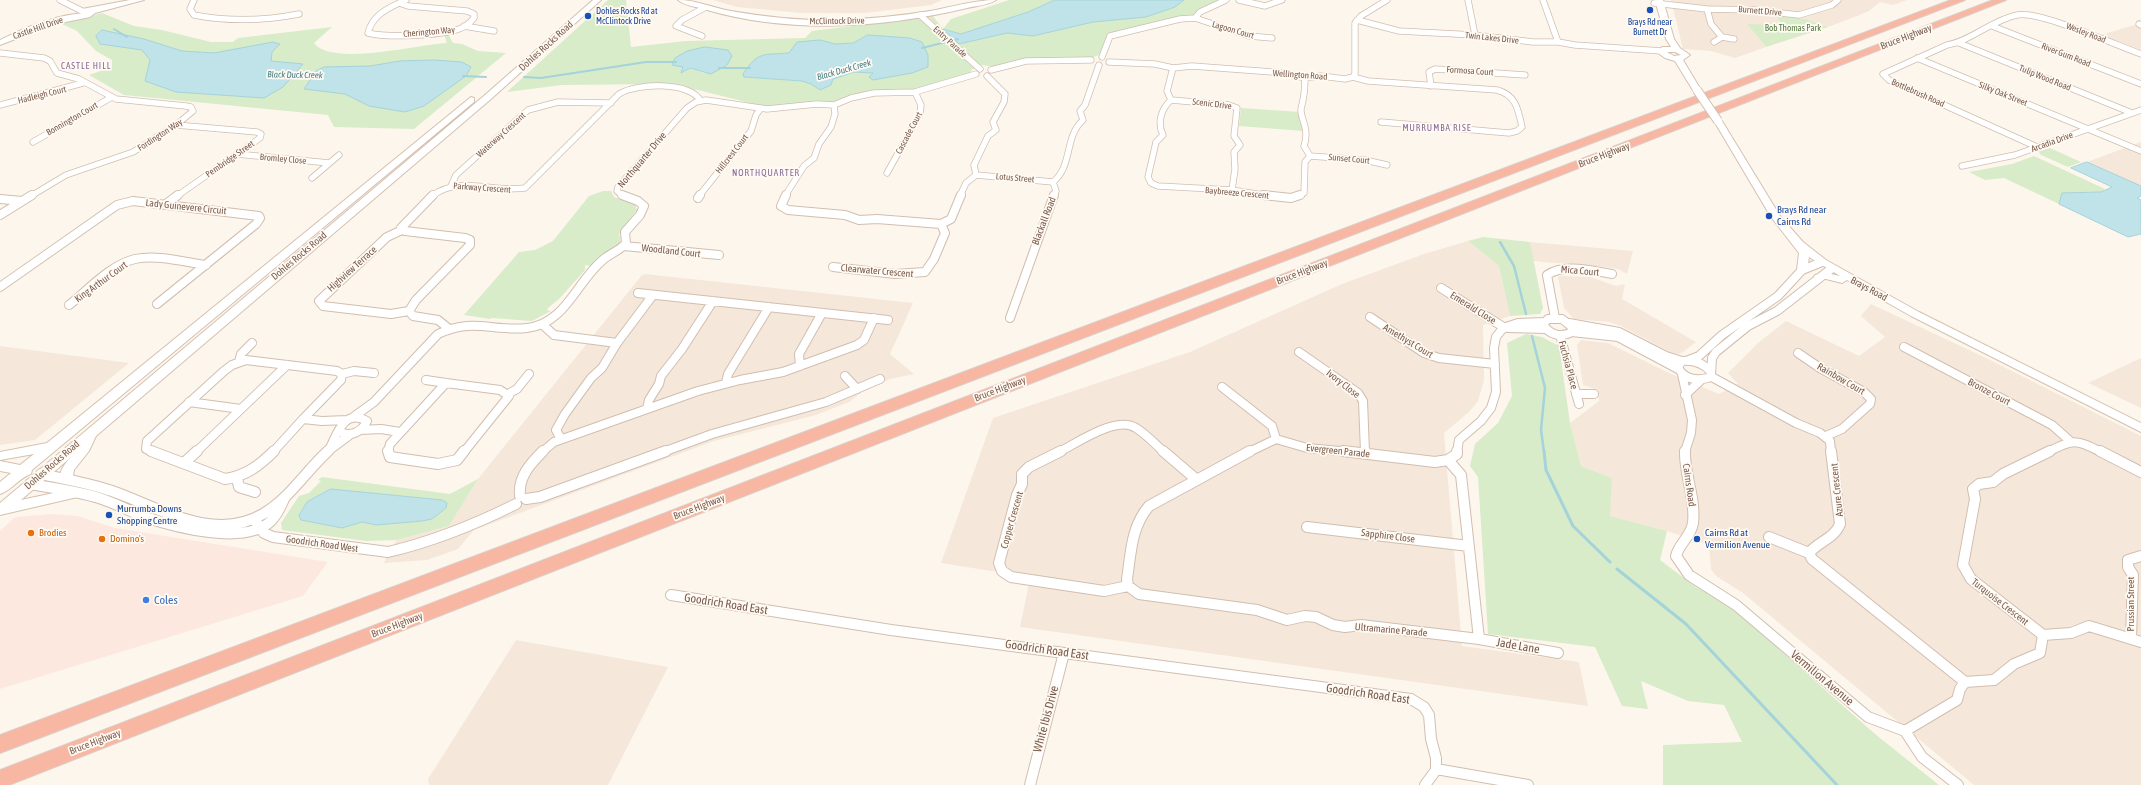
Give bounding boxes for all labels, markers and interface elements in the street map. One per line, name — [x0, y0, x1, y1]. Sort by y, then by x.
street label: Burnett Drive — [1738, 4, 1782, 18]
marker: Brays Rd near Burnett Dr — [1645, 5, 1655, 15]
place label: Dohles Rocks Rd at McClintock Drive — [596, 6, 658, 27]
marker: Dohles Rocks Rd at McClintock Drive — [583, 11, 593, 21]
street label: Castle Hill Drive — [11, 14, 65, 42]
street label: McClintock Drive — [809, 15, 865, 27]
place label: Brays Rd near Burnett Dr — [1628, 17, 1672, 38]
street label: Dohles Rocks Road — [516, 18, 576, 74]
street label: Lagoon Court — [1211, 19, 1255, 41]
street label: Wesley Road — [2064, 20, 2108, 46]
street label: Bruce Highway — [1879, 22, 1933, 52]
park label: Bob Thomas Park — [1765, 23, 1821, 33]
street label: Cherington Way — [403, 24, 455, 40]
street label: Entry Parade — [931, 24, 969, 60]
street label: Twin Lakes Drive — [1465, 30, 1519, 46]
street label: River Gum Road — [2040, 41, 2092, 69]
water label: Black Duck Creek — [816, 57, 872, 83]
district label: CASTLE HILL — [61, 61, 111, 71]
street label: Tulip Wood Road — [2017, 63, 2073, 93]
street label: Formosa Court — [1446, 64, 1494, 78]
street label: Wellington Road — [1272, 68, 1328, 82]
water label: Black Duck Creek — [267, 69, 323, 81]
street label: Bottlebrush Road — [1890, 76, 1946, 110]
street label: Silky Oak Street — [1977, 79, 2029, 109]
street label: Hadleigh Court — [17, 84, 67, 106]
street label: Scenic Drive — [1192, 96, 1232, 112]
street label: Bonnington Court — [44, 100, 100, 138]
street label: Waterway Crescent — [474, 110, 528, 160]
street label: Cascade Court — [893, 110, 925, 156]
street label: Fordington Way — [136, 116, 184, 154]
district label: MURRUMBA RISE — [1403, 123, 1471, 133]
street label: Arcadia Drive — [2030, 129, 2074, 155]
street label: Northquarter Drive — [615, 130, 669, 190]
street label: Hillcrest Court — [713, 132, 751, 176]
street label: Pembridge Street — [204, 138, 256, 180]
street label: Bruce Highway — [1577, 140, 1631, 170]
street label: Bromley Close — [259, 152, 307, 166]
street label: Sunset Court — [1328, 152, 1370, 166]
district label: NORTHQUARTER — [732, 168, 800, 178]
street label: Lotus Street — [995, 171, 1035, 185]
street label: Parkway Crescent — [453, 181, 511, 195]
street label: Baybreeze Crescent — [1205, 185, 1269, 201]
street label: Blackall Road — [1029, 195, 1059, 247]
street label: Lady Guinevere Circuit — [145, 197, 227, 217]
place label: Brays Rd near Cairns Rd — [1777, 204, 1826, 228]
marker: Brays Rd near Cairns Rd — [1764, 211, 1774, 221]
street label: Dohles Rocks Road — [269, 229, 329, 283]
street label: Woodland Court — [641, 242, 701, 260]
street label: Highview Terrace — [325, 244, 379, 294]
street label: Bruce Highway — [1275, 257, 1329, 287]
street label: King Arthur Court — [72, 259, 130, 305]
street label: Clearwater Crescent — [840, 262, 914, 280]
street label: Mica Court — [1560, 263, 1600, 279]
street label: Brays Road — [1848, 274, 1890, 304]
street label: Emerald Close — [1448, 289, 1498, 327]
street label: Amethyst Court — [1381, 321, 1435, 361]
street label: Fuchsia Place — [1556, 339, 1580, 391]
street label: Rainbow Court — [1815, 360, 1867, 398]
street label: Ivory Close — [1324, 367, 1362, 401]
street label: Bruce Highway — [973, 374, 1027, 404]
street label: Bronze Court — [1966, 376, 2012, 408]
street label: Dohles Rocks Road — [22, 438, 82, 492]
street label: Evergreen Parade — [1306, 442, 1370, 460]
street label: Cairns Road — [1680, 463, 1698, 507]
street label: Azure Crescent — [1828, 463, 1846, 517]
street label: Copper Crescent — [998, 490, 1026, 550]
street label: Bruce Highway — [672, 492, 726, 522]
place label: Murrumba Downs Shopping Centre — [117, 503, 182, 526]
marker: Murrumba Downs Shopping Centre — [104, 510, 114, 520]
place label: Brodies — [39, 527, 66, 539]
street label: Sapphire Close — [1360, 527, 1416, 545]
place label: Cairns Rd at Vermilion Avenue — [1705, 527, 1770, 550]
marker: Brodies — [26, 528, 36, 538]
place label: Domino's — [110, 533, 144, 545]
street label: Goodrich Road West — [285, 533, 359, 555]
marker: Domino's — [97, 534, 107, 544]
marker: Cairns Rd at Vermilion Avenue — [1692, 534, 1702, 544]
street label: Turquoise Crescent — [1969, 576, 2031, 628]
street label: Prussian Street — [2125, 577, 2137, 631]
street label: Goodrich Road East — [683, 590, 769, 618]
place label: Coles — [154, 593, 178, 607]
marker: Coles — [141, 595, 151, 605]
street label: Bruce Highway — [370, 610, 424, 640]
street label: Ultramarine Parade — [1354, 621, 1428, 639]
street label: Jade Lane — [1495, 635, 1541, 657]
street label: Goodrich Road East — [1004, 637, 1090, 663]
street label: Vermilion Avenue — [1787, 647, 1857, 709]
street label: Goodrich Road East — [1325, 681, 1411, 707]
street label: White Ibis Drive — [1030, 684, 1062, 754]
street label: Bruce Highway — [68, 727, 122, 757]

